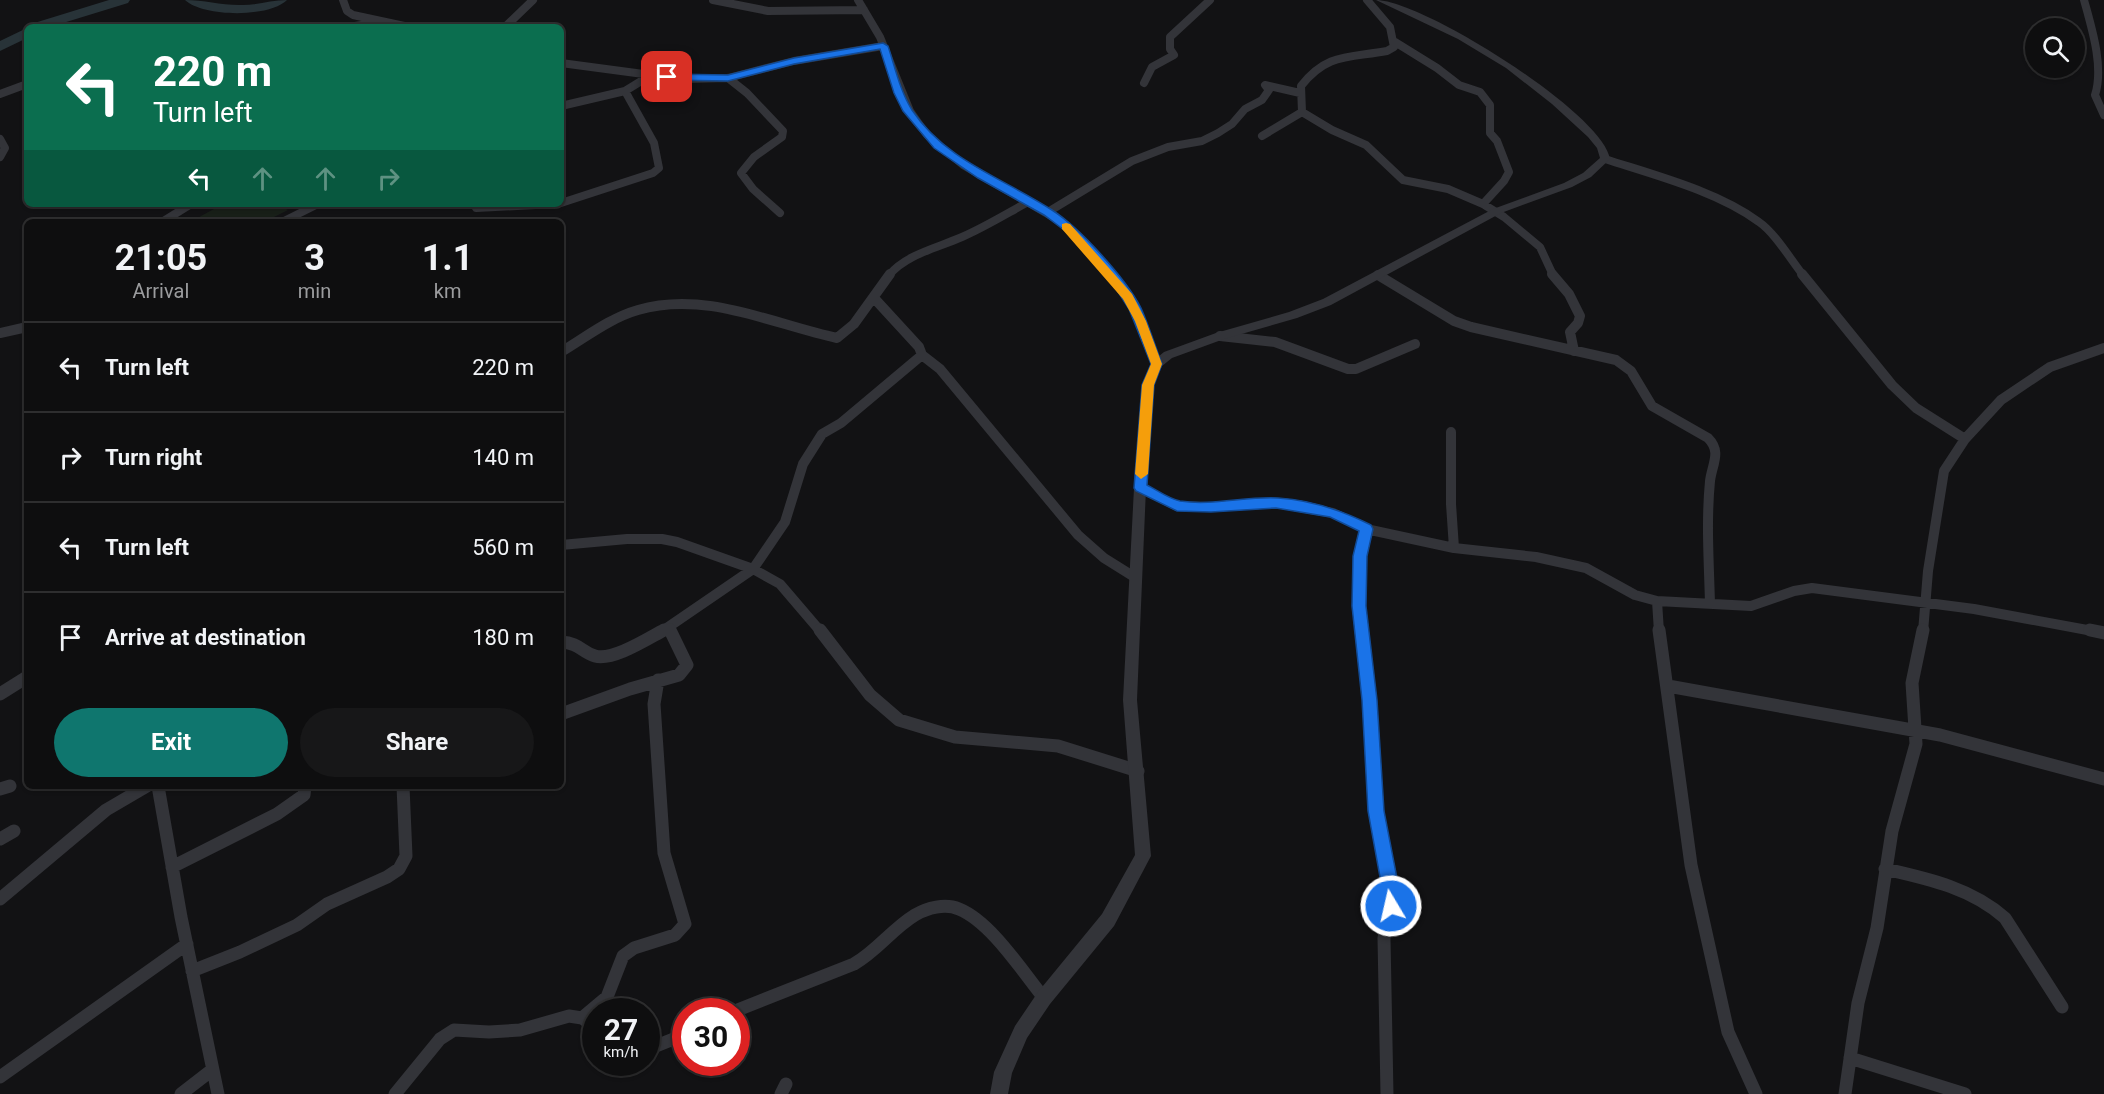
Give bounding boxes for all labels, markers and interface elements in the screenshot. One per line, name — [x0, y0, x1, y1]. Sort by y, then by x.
map controls — [2025, 18, 2085, 78]
button: search — [2025, 18, 2085, 78]
text: 220 m — [153, 47, 272, 96]
icon: left — [54, 48, 132, 126]
pin — [641, 51, 692, 102]
icon: arrive — [650, 60, 683, 93]
text: Turn left — [153, 97, 253, 129]
icon: left — [183, 162, 216, 195]
icon: ahead — [246, 162, 279, 195]
icon: ahead — [309, 162, 342, 195]
icon: right — [372, 162, 405, 195]
text: 21:05 — [115, 237, 207, 279]
text: 3 — [304, 237, 325, 279]
text: 1.1 — [422, 237, 473, 279]
text: Arrival — [133, 279, 189, 303]
text: min — [298, 279, 331, 303]
text: km — [434, 279, 461, 303]
icon: left — [54, 351, 87, 384]
text: Turn left — [105, 355, 189, 380]
text: 220 m — [472, 355, 534, 380]
icon: right — [54, 441, 87, 474]
text: Turn right — [105, 445, 202, 470]
text: 140 m — [472, 445, 534, 470]
icon: left — [54, 531, 87, 564]
text: Turn left — [105, 535, 189, 560]
text: 560 m — [472, 535, 534, 560]
icon: arrive — [54, 621, 87, 654]
text: Arrive at destination — [105, 625, 306, 650]
text: 180 m — [472, 625, 534, 650]
button: Exit — [54, 708, 288, 777]
button: Share — [300, 708, 534, 777]
position arrow — [1359, 874, 1423, 938]
speed limit sign: 30 — [672, 998, 750, 1076]
text: 27 — [604, 1012, 638, 1047]
text: km/h — [603, 1043, 639, 1061]

